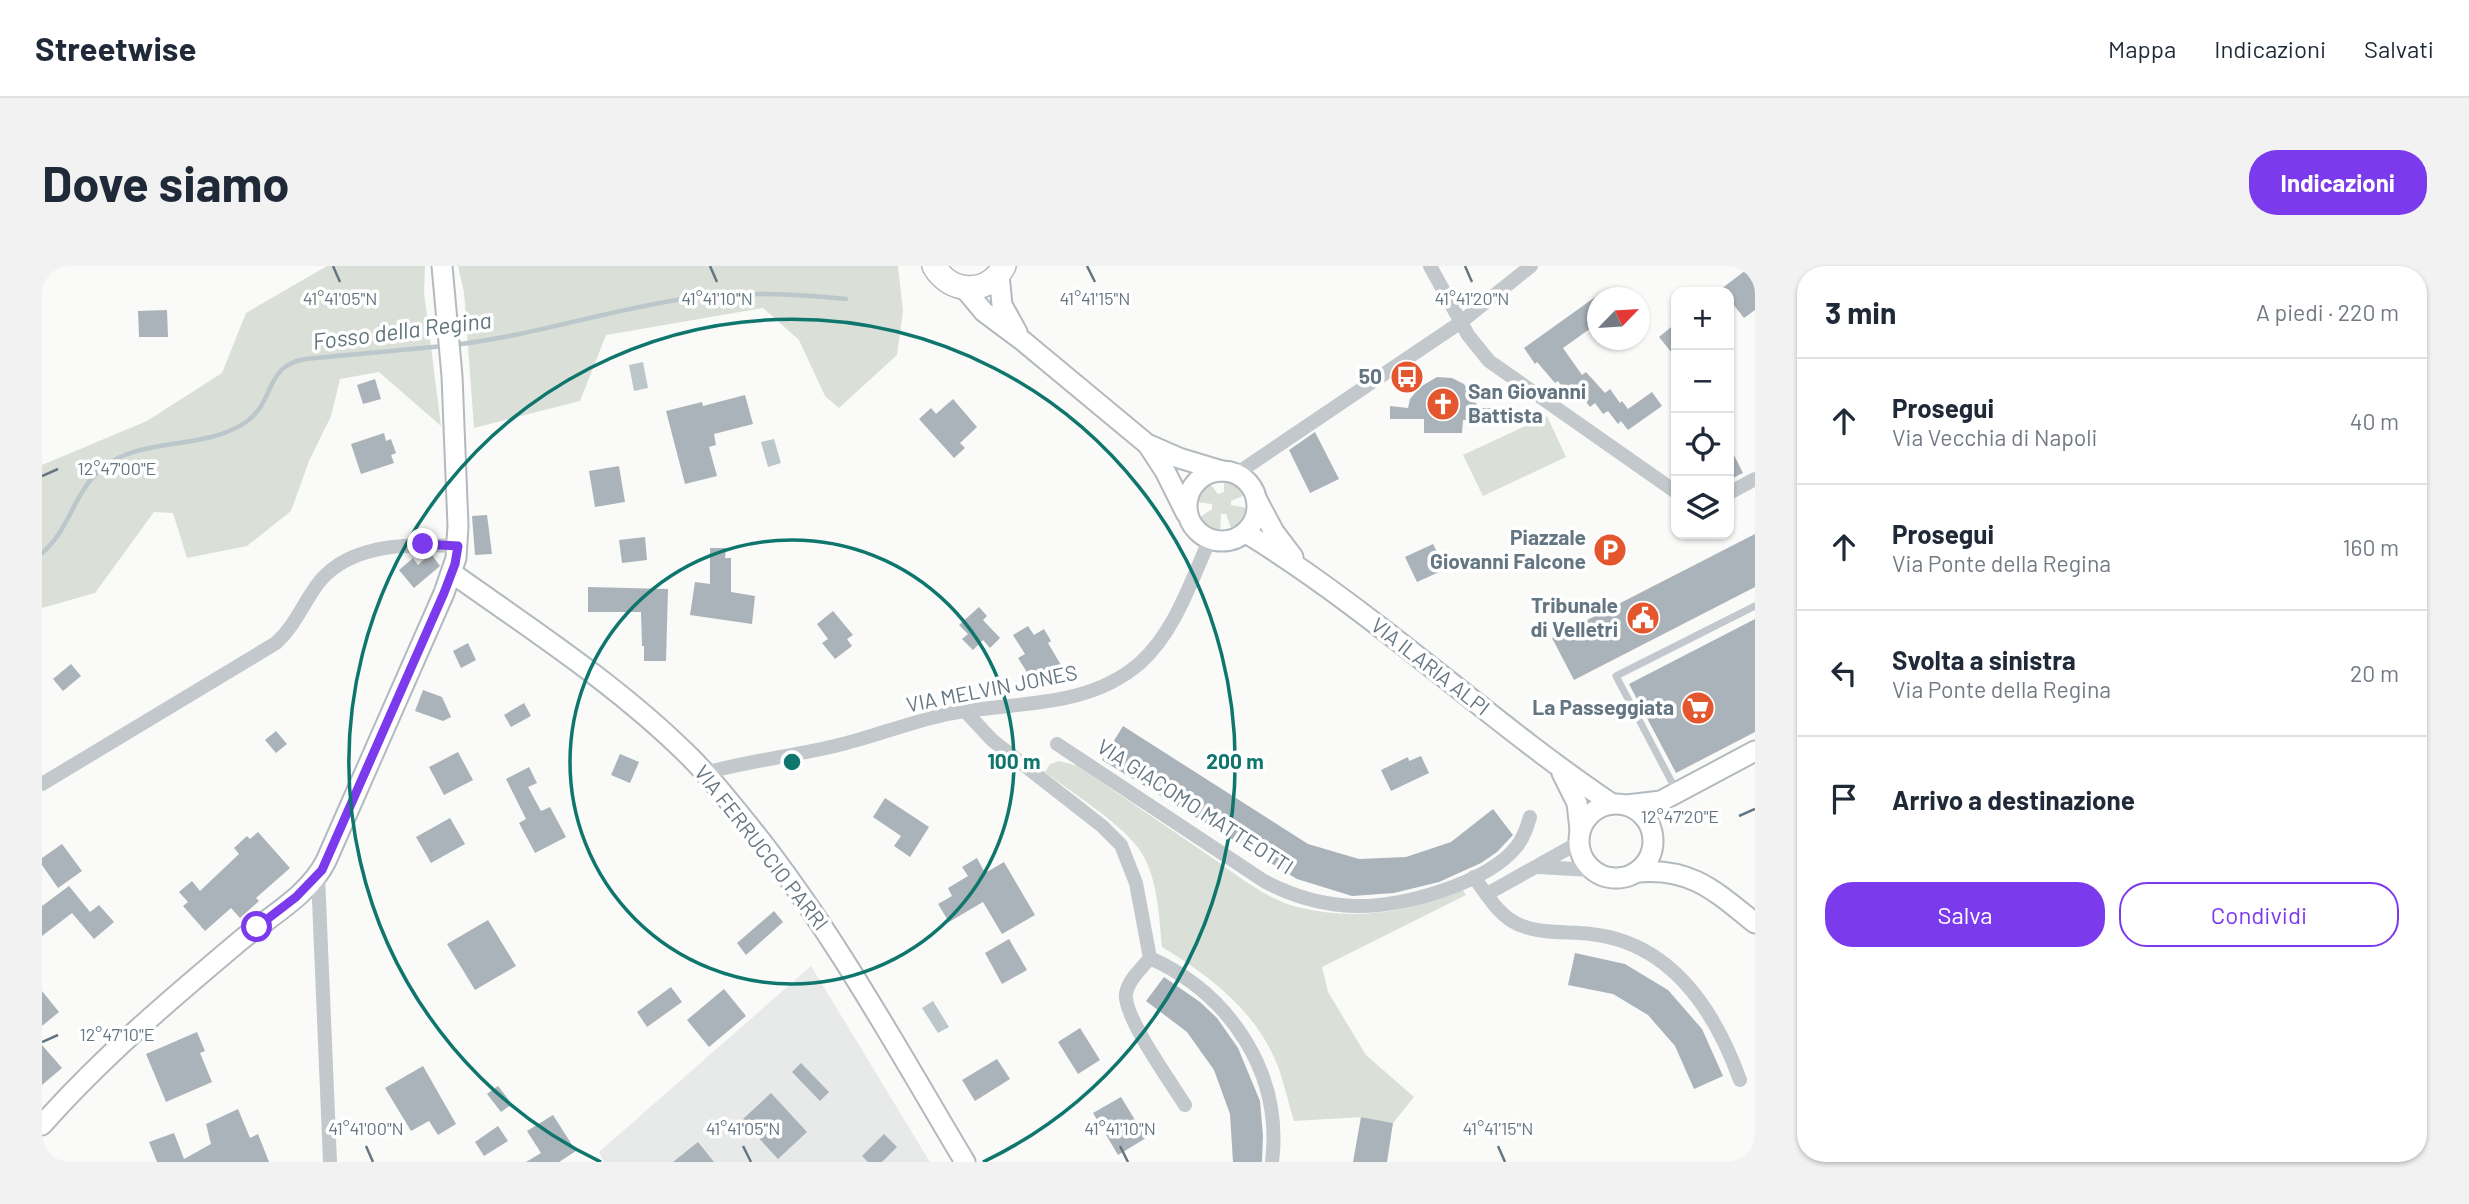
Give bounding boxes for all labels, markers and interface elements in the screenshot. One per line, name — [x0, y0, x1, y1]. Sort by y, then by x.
text: Streetwise — [35, 28, 196, 68]
text: Mappa — [2108, 34, 2176, 63]
text: Indicazioni — [2214, 34, 2326, 63]
text: Salvati — [2364, 34, 2434, 63]
button: Indicazioni — [2249, 150, 2427, 215]
text: Dove siamo — [42, 153, 290, 212]
text: 41°41'05"N — [303, 287, 377, 309]
text: 41°41'10"N — [681, 287, 753, 309]
text: 41°41'15"N — [1060, 287, 1130, 309]
text: 41°41'20"N — [1434, 287, 1510, 309]
north arrow — [1587, 287, 1650, 350]
map controls — [1671, 287, 1734, 539]
button: + — [1671, 287, 1734, 350]
text: 3 min — [1825, 294, 1896, 330]
text: A piedi · 220 m — [2256, 298, 2399, 326]
water label: Fosso della Regina — [311, 305, 493, 355]
button: − — [1671, 350, 1734, 413]
bus stop icon: 50 — [1388, 358, 1426, 396]
place label: 50 — [1359, 363, 1382, 388]
place label: San Giovanni Battista — [1468, 378, 1586, 427]
church icon: San Giovanni Battista — [1424, 385, 1462, 423]
text: Prosegui — [1892, 392, 1994, 423]
icon: ahead — [1825, 402, 1863, 440]
text: 40 m — [2350, 407, 2399, 435]
button: locate — [1671, 413, 1734, 476]
text: Via Vecchia di Napoli — [1892, 423, 2097, 451]
text: 12°47'00"E — [77, 457, 157, 479]
button: layers — [1671, 476, 1734, 539]
text: Prosegui — [1892, 518, 1994, 549]
place label: Piazzale Giovanni Falcone — [1430, 524, 1586, 573]
route end — [407, 528, 438, 559]
icon: ahead — [1825, 528, 1863, 566]
parking icon: Piazzale Giovanni Falcone — [1591, 531, 1629, 569]
text: 160 m — [2342, 533, 2399, 561]
text: Via Ponte della Regina — [1892, 549, 2111, 577]
place label: Tribunale di Velletri — [1530, 592, 1618, 641]
public building icon: Tribunale di Velletri — [1624, 599, 1662, 637]
street label: VIA ILARIA ALPI — [1367, 612, 1495, 720]
text: Svolta a sinistra — [1892, 644, 2076, 675]
icon: left — [1825, 654, 1863, 692]
street label: VIA MELVIN JONES — [904, 659, 1079, 716]
text: 20 m — [2350, 659, 2399, 687]
text: Via Ponte della Regina — [1892, 675, 2111, 703]
supermarket icon: La Passeggiata — [1679, 689, 1717, 727]
place label: La Passeggiata — [1532, 694, 1674, 719]
street label: VIA GIACOMO MATTEOTTI — [1093, 733, 1299, 879]
text: 100 m — [987, 748, 1041, 773]
text: 200 m — [1206, 748, 1264, 773]
centre of rings — [780, 750, 804, 774]
street label: VIA FERRUCCIO PARRI — [690, 760, 834, 935]
icon: arrive — [1825, 780, 1863, 818]
text: Arrivo a destinazione — [1892, 784, 2135, 815]
text: 12°47'20"E — [1641, 805, 1719, 827]
button: Salva — [1825, 882, 2105, 947]
button: Condividi — [2119, 882, 2399, 947]
route start — [241, 911, 272, 942]
text: 12°47'10"E — [79, 1023, 155, 1045]
text: 41°41'00"N — [328, 1117, 404, 1139]
text: 41°41'05"N — [706, 1117, 780, 1139]
text: 41°41'10"N — [1084, 1117, 1156, 1139]
text: 41°41'15"N — [1463, 1117, 1533, 1139]

